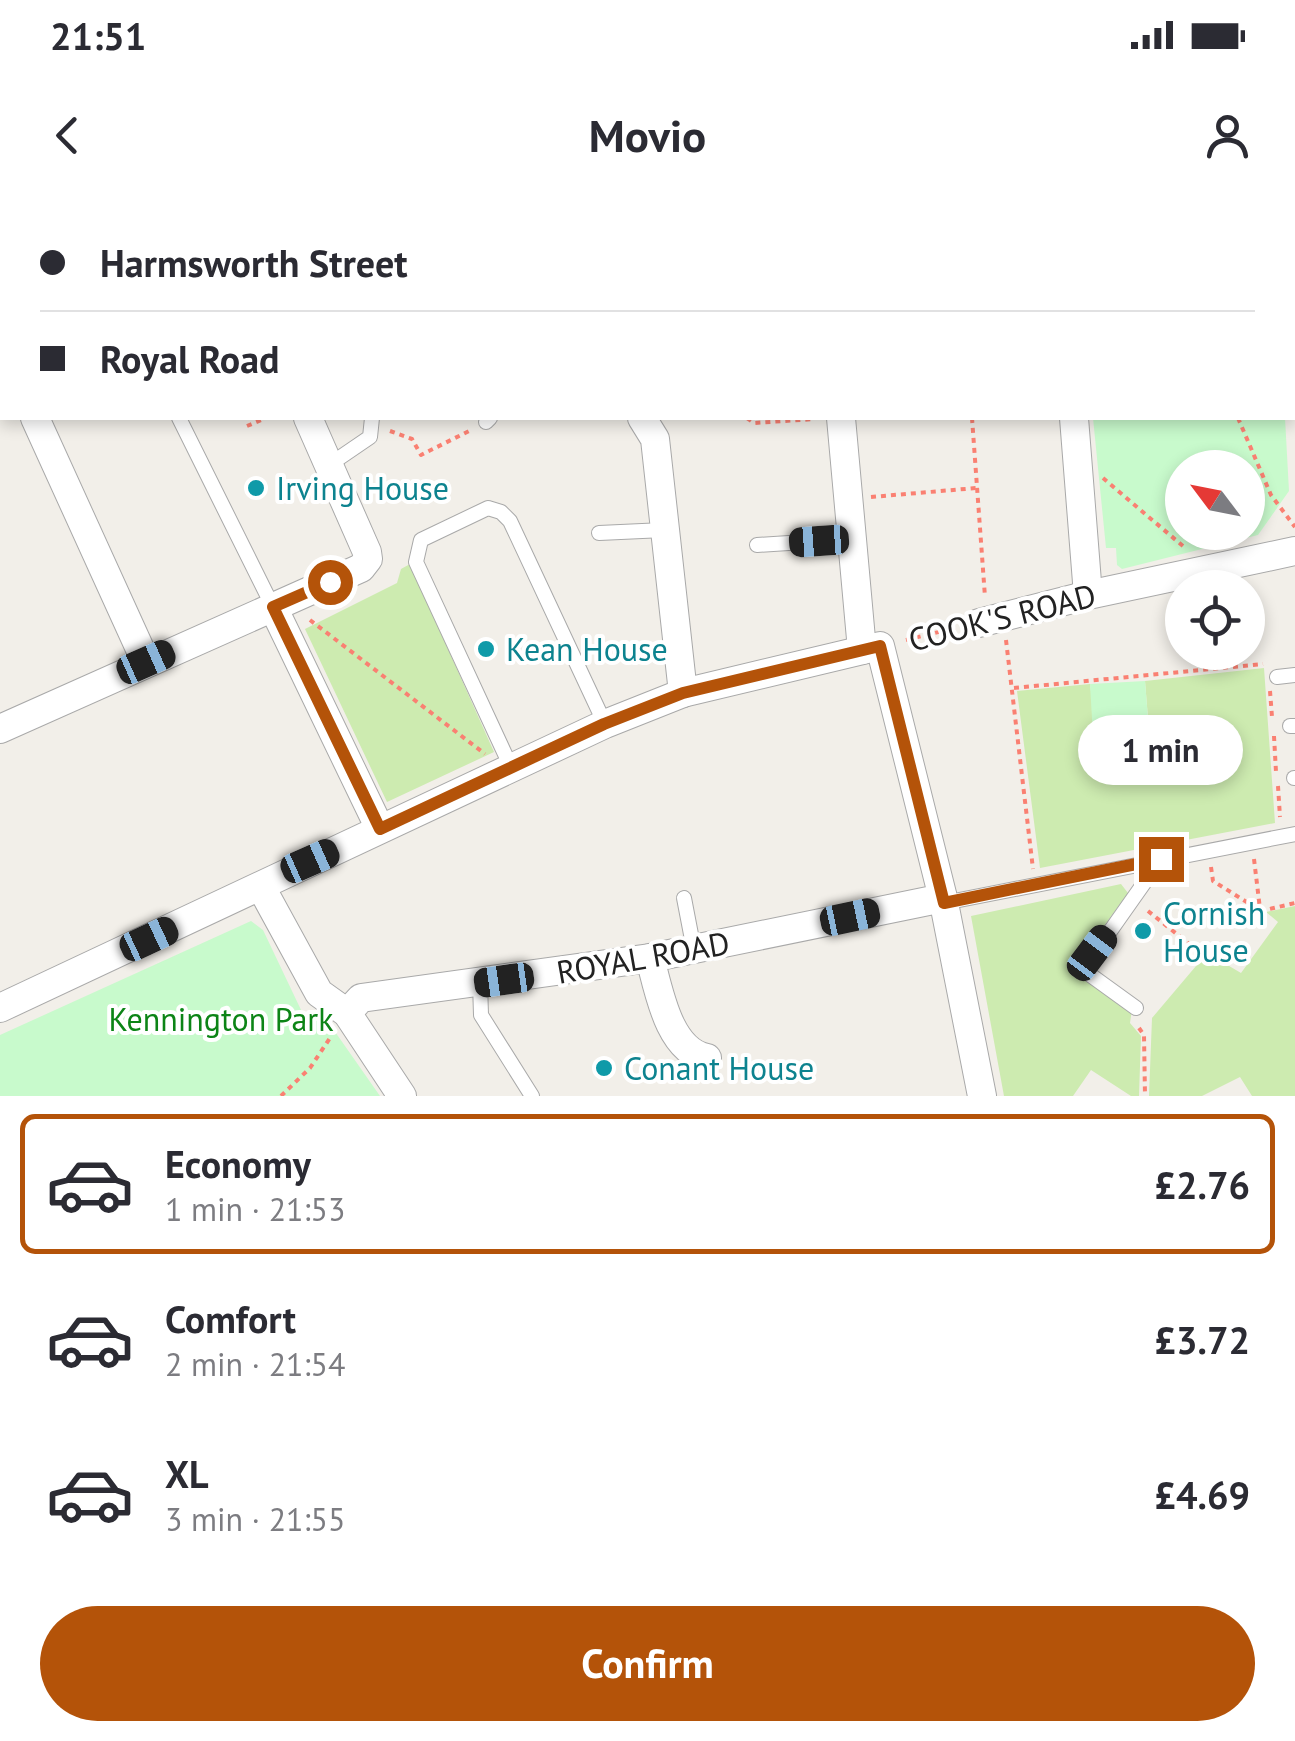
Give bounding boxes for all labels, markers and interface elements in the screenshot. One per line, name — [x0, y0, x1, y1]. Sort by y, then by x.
text: 21:51 — [50, 11, 146, 60]
text: Movio — [589, 106, 706, 164]
icon: back — [40, 108, 95, 163]
icon: person — [1200, 108, 1255, 163]
text: Harmsworth Street — [100, 238, 408, 287]
text: Royal Road — [100, 334, 280, 383]
north arrow — [1165, 450, 1265, 550]
map controls — [1165, 450, 1265, 670]
place label: Irving House — [276, 467, 449, 509]
marker: Irving House — [245, 477, 267, 499]
car — [788, 524, 850, 558]
route start — [308, 560, 353, 605]
button: locate — [1165, 570, 1265, 670]
street label: COOK'S ROAD — [904, 573, 1100, 661]
place label: Kean House — [506, 628, 668, 670]
car — [112, 636, 180, 688]
marker: Kean House — [475, 638, 497, 660]
callout: 1 min — [1078, 714, 1244, 784]
text: 1 min — [1121, 729, 1200, 771]
car — [276, 835, 344, 887]
route end — [1139, 837, 1184, 882]
place label: Cornish House — [1163, 892, 1265, 971]
car — [818, 896, 882, 938]
car — [115, 913, 183, 965]
car — [1062, 920, 1122, 986]
marker: Cornish House — [1132, 920, 1154, 942]
street label: ROYAL ROAD — [553, 921, 733, 993]
car — [472, 961, 536, 999]
park label: Kennington Park — [108, 998, 334, 1040]
place label: Conant House — [624, 1047, 814, 1089]
marker: Conant House — [593, 1057, 615, 1079]
icon: car — [45, 1139, 135, 1229]
text: Economy — [165, 1139, 311, 1188]
text: £2.76 — [1154, 1160, 1250, 1209]
text: 1 min · 21:53 — [165, 1188, 345, 1230]
icon: car — [45, 1294, 135, 1384]
text: Comfort — [165, 1294, 296, 1343]
text: £3.72 — [1154, 1315, 1250, 1364]
text: 2 min · 21:54 — [165, 1343, 345, 1385]
icon: car — [45, 1449, 135, 1539]
text: XL — [165, 1449, 209, 1498]
text: £4.69 — [1154, 1470, 1250, 1519]
text: 3 min · 21:55 — [165, 1498, 345, 1540]
button: Confirm — [40, 1606, 1255, 1721]

